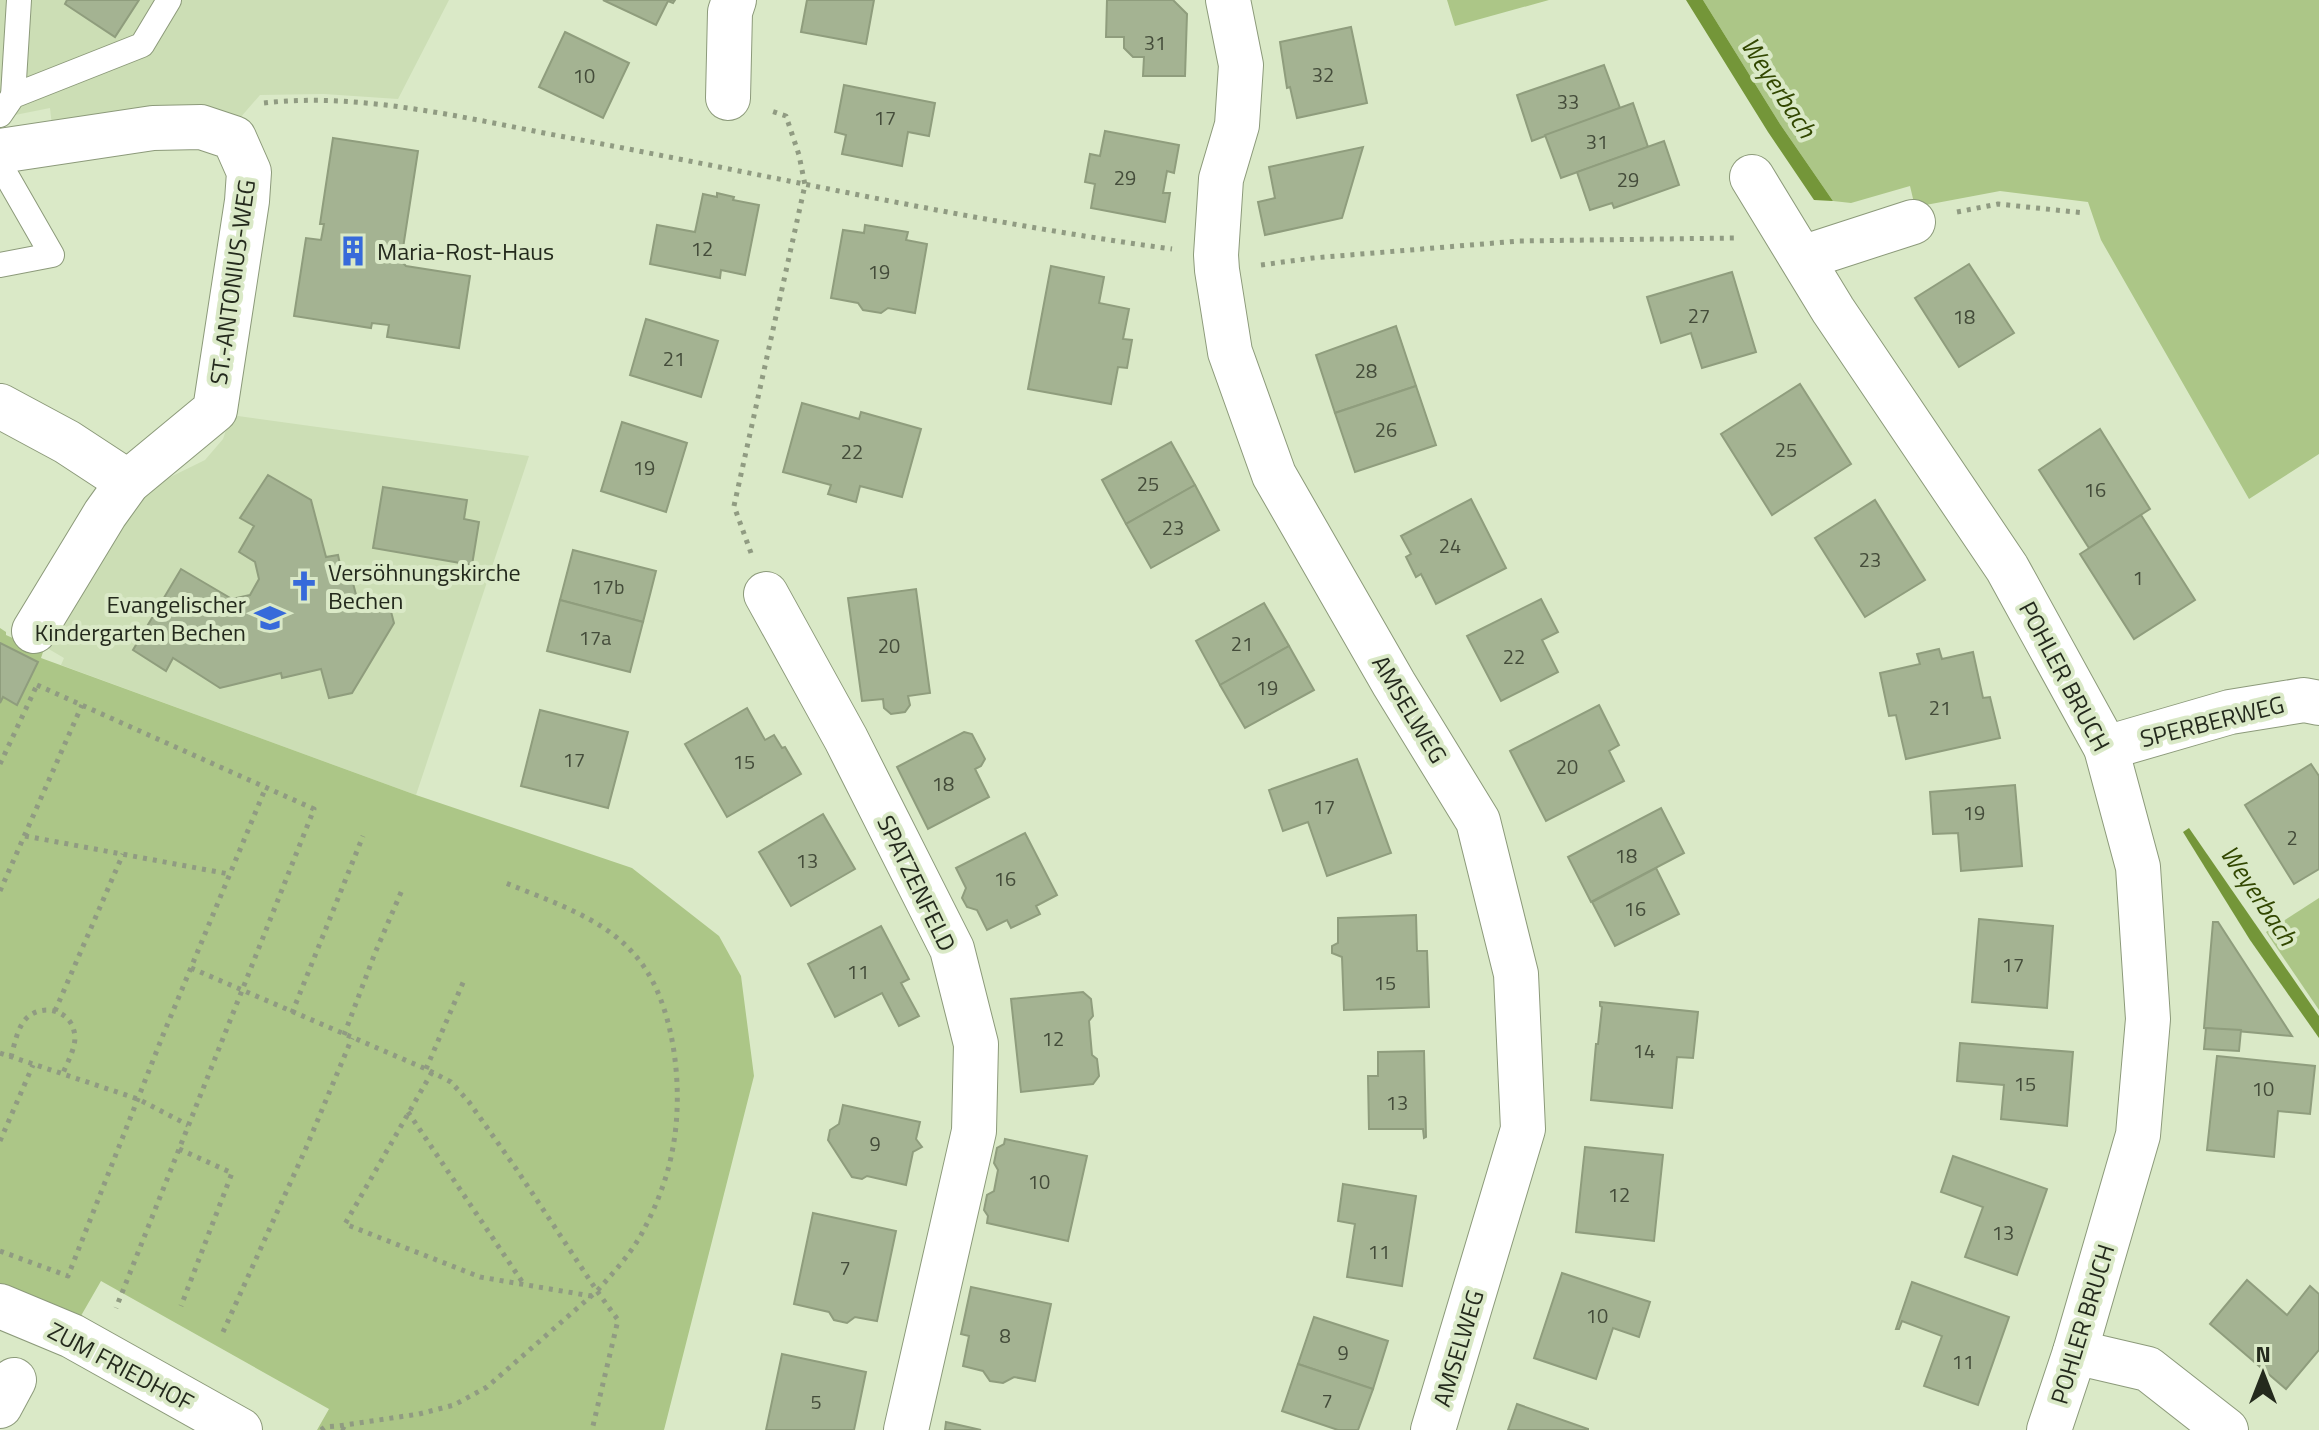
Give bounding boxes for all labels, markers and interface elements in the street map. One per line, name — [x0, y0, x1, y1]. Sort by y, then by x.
house number: 31 — [1144, 27, 1166, 58]
water label: Weyerbach — [1732, 29, 1827, 146]
house number: 32 — [1312, 59, 1334, 90]
house number: 10 — [573, 60, 595, 91]
house number: 33 — [1557, 86, 1579, 117]
house number: 17 — [874, 102, 896, 133]
house number: 31 — [1586, 126, 1608, 157]
house number: 29 — [1114, 162, 1136, 193]
house number: 29 — [1617, 164, 1639, 195]
street label: ST.-ANTONIUS-WEG — [200, 177, 264, 387]
place label: Maria-Rost-Haus — [377, 233, 554, 269]
house number: 12 — [691, 233, 713, 264]
building icon: Maria-Rost-Haus — [336, 234, 370, 268]
house number: 19 — [868, 256, 890, 287]
house number: 27 — [1688, 300, 1710, 331]
house number: 18 — [1953, 301, 1975, 332]
house number: 21 — [663, 343, 685, 374]
house number: 28 — [1355, 355, 1377, 386]
house number: 26 — [1375, 414, 1397, 445]
house number: 25 — [1775, 434, 1797, 465]
house number: 22 — [841, 436, 863, 467]
house number: 19 — [633, 452, 655, 483]
house number: 25 — [1137, 468, 1159, 499]
house number: 16 — [2084, 474, 2106, 505]
house number: 23 — [1162, 512, 1184, 543]
house number: 24 — [1439, 530, 1461, 561]
house number: 23 — [1859, 544, 1881, 575]
place label: Versöhnungskirche Bechen — [328, 554, 521, 618]
house number: 1 — [2132, 562, 2144, 593]
church icon: Versöhnungskirche Bechen — [287, 569, 321, 603]
house number: 17b — [592, 571, 624, 602]
place label: Evangelischer Kindergarten Bechen — [35, 586, 246, 650]
street label: POHLER BRUCH — [2010, 595, 2120, 757]
school or university icon: Evangelischer Kindergarten Bechen — [253, 601, 287, 635]
house number: 17a — [579, 622, 611, 653]
house number: 21 — [1231, 628, 1253, 659]
house number: 20 — [878, 630, 900, 661]
house number: 22 — [1503, 641, 1525, 672]
street label: AMSELWEG — [1364, 648, 1456, 770]
house number: 19 — [1256, 672, 1278, 703]
street label: SPERBERWEG — [2136, 686, 2288, 756]
house number: 21 — [1929, 692, 1951, 723]
house number: 17 — [563, 744, 585, 775]
house number: 15 — [733, 746, 755, 777]
house number: 20 — [1556, 751, 1578, 782]
house number: 18 — [932, 768, 954, 799]
house number: 17 — [1313, 791, 1335, 822]
house number: 19 — [1963, 797, 1985, 828]
street label: SPATZENFELD — [868, 809, 966, 957]
house number: 2 — [2286, 822, 2298, 853]
water label: Weyerbach — [2211, 837, 2308, 954]
house number: 18 — [1615, 840, 1637, 871]
house number: 13 — [796, 845, 818, 876]
house number: 16 — [994, 863, 1016, 894]
house number: 16 — [1624, 893, 1646, 924]
house number: 17 — [2002, 949, 2024, 980]
house number: 11 — [847, 956, 869, 987]
house number: 15 — [1374, 967, 1396, 998]
house number: 12 — [1042, 1023, 1064, 1054]
house number: 14 — [1633, 1035, 1655, 1066]
house number: 15 — [2014, 1068, 2036, 1099]
house number: 10 — [2252, 1073, 2274, 1104]
house number: 13 — [1386, 1087, 1408, 1118]
house number: 9 — [869, 1128, 881, 1159]
house number: 10 — [1028, 1166, 1050, 1197]
house number: 12 — [1608, 1179, 1630, 1210]
house number: 13 — [1992, 1217, 2014, 1248]
house number: 11 — [1368, 1236, 1390, 1267]
street label: POHLER BRUCH — [2041, 1240, 2123, 1408]
house number: 7 — [839, 1252, 851, 1283]
street label: AMSELWEG — [1423, 1285, 1493, 1411]
house number: 10 — [1586, 1300, 1608, 1331]
street label: ZUM FRIEDHOF — [42, 1312, 200, 1420]
house number: 8 — [999, 1320, 1011, 1351]
north arrow — [2223, 1334, 2303, 1414]
house number: 9 — [1337, 1337, 1349, 1368]
text: N — [2255, 1337, 2271, 1371]
house number: 11 — [1952, 1346, 1974, 1377]
house number: 7 — [1321, 1385, 1333, 1416]
house number: 5 — [810, 1386, 822, 1417]

